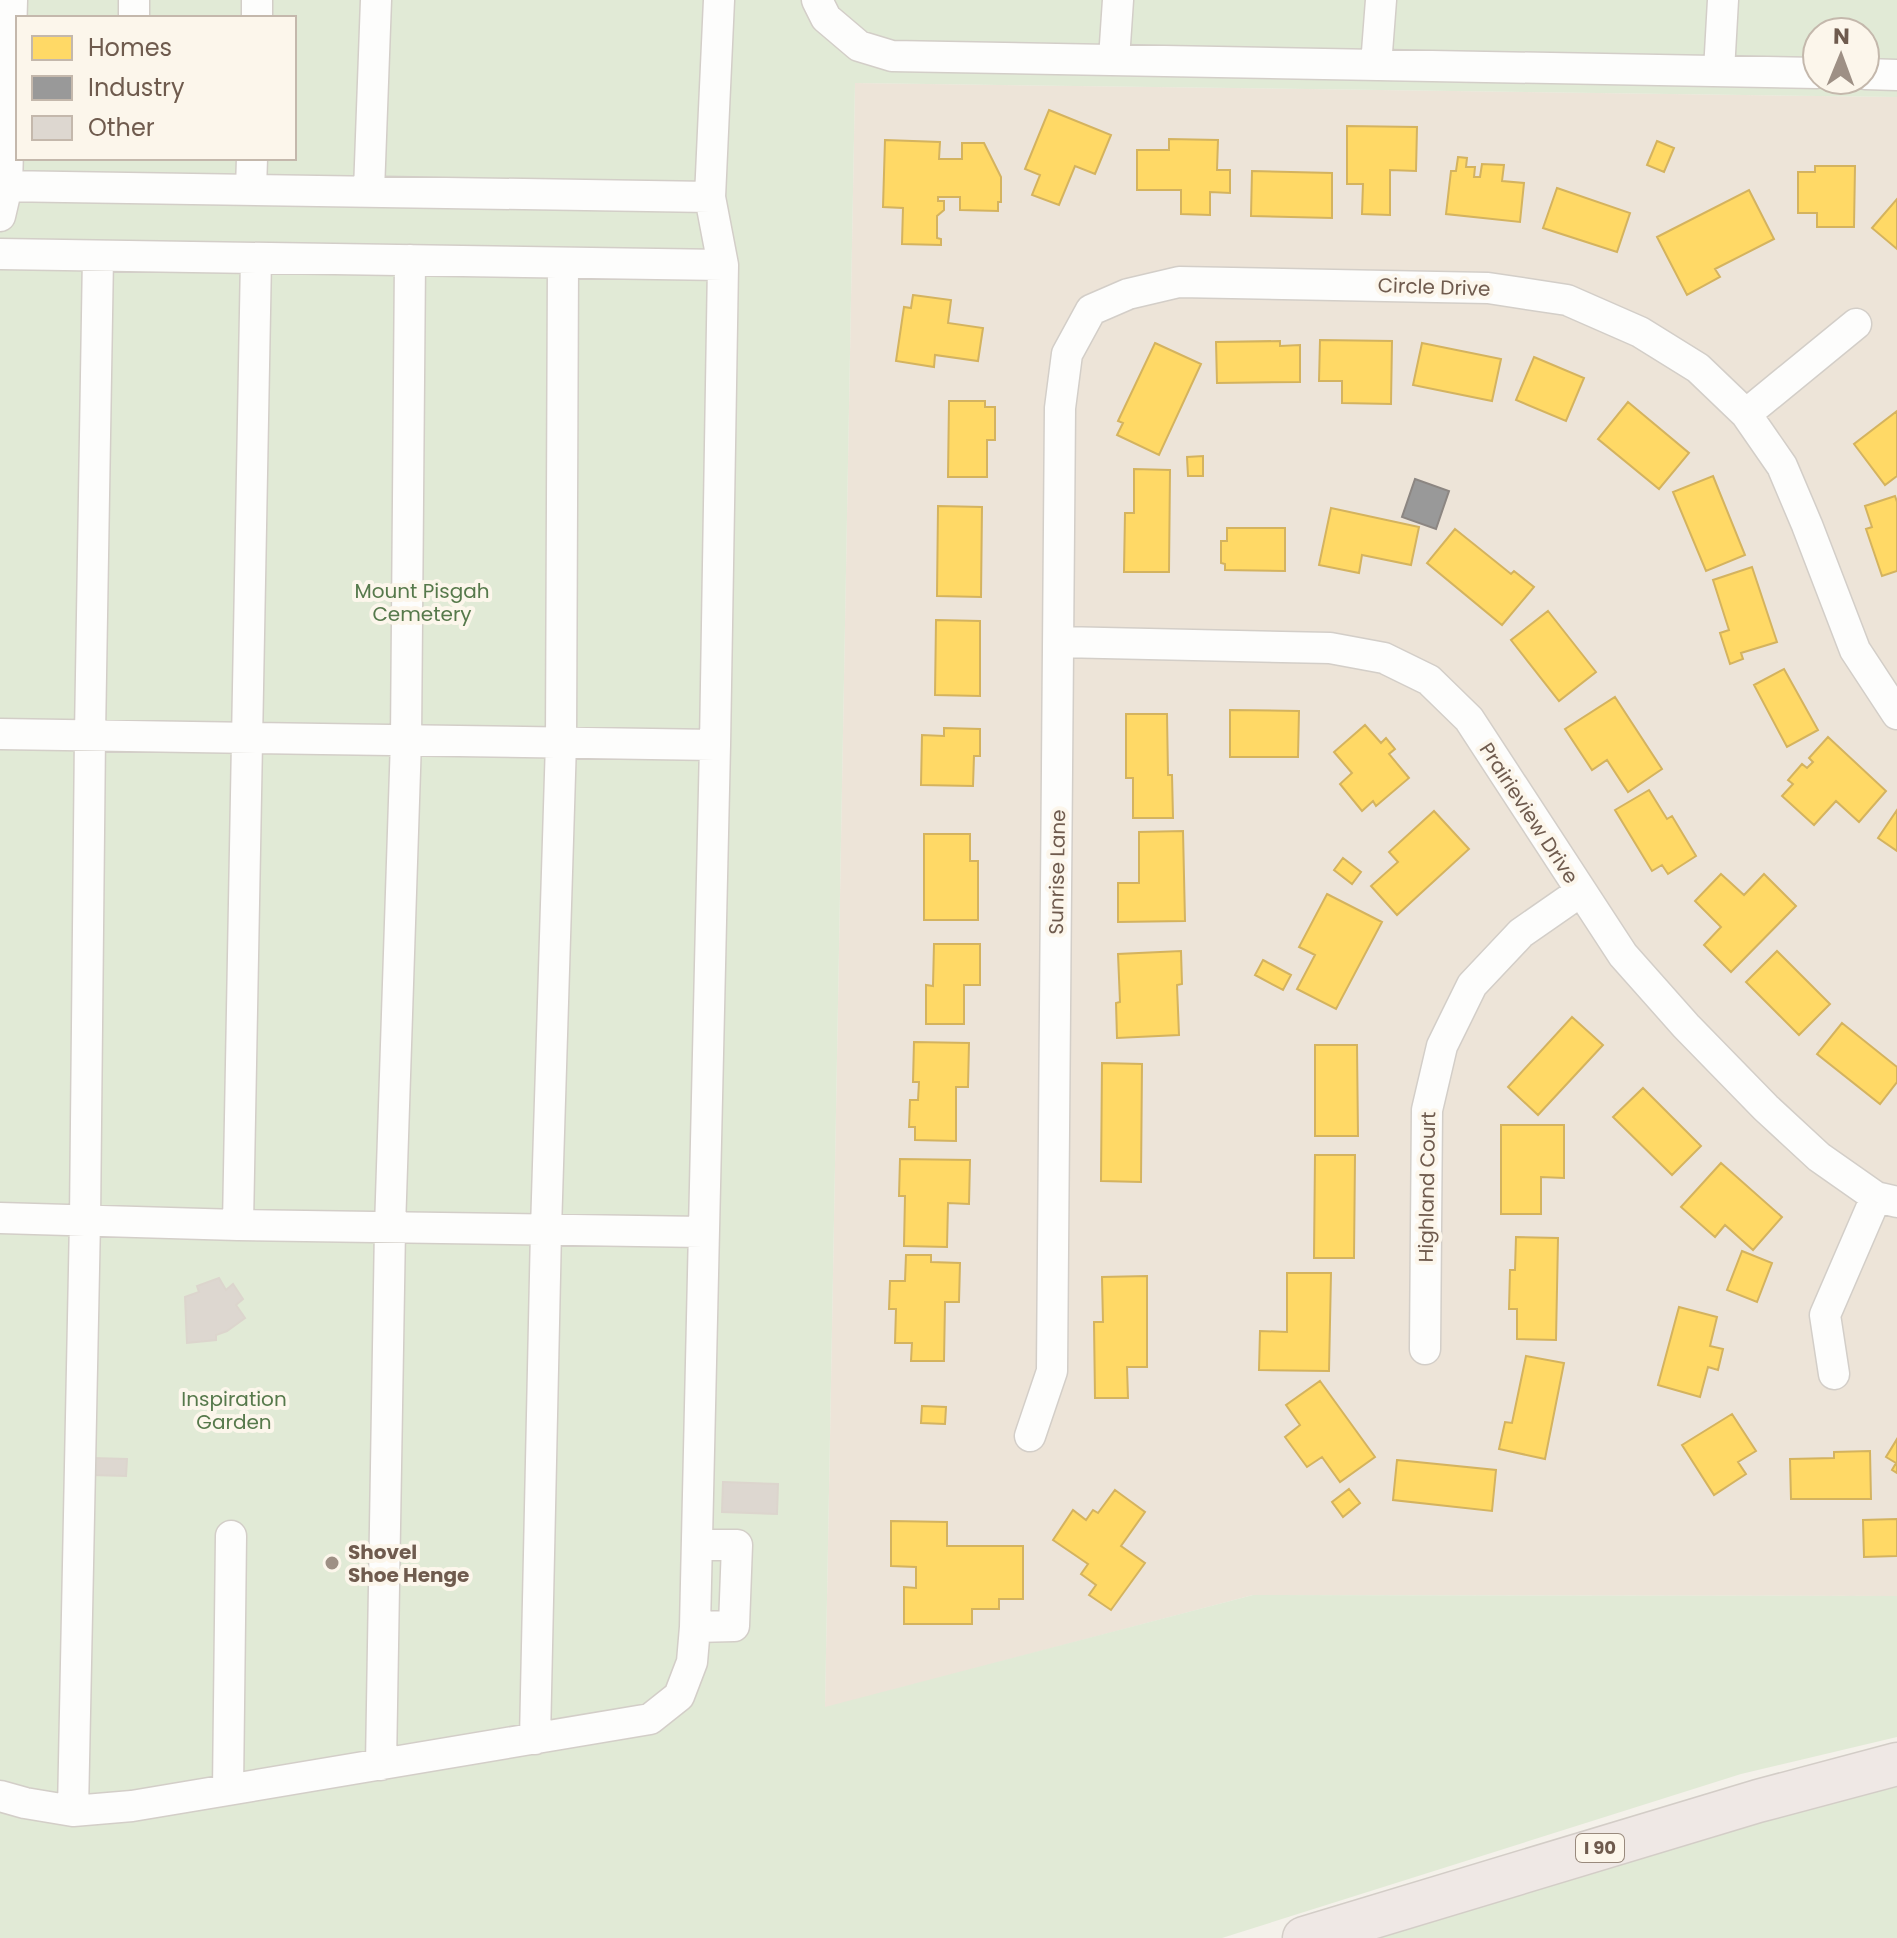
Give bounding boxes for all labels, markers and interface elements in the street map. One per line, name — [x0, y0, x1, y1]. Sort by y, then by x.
legend — [16, 16, 296, 160]
north arrow — [1801, 16, 1881, 96]
text: N — [1833, 21, 1850, 52]
text: Homes — [88, 31, 172, 64]
text: Industry — [88, 71, 185, 104]
text: Other — [88, 111, 155, 144]
street label: Circle Drive — [1377, 271, 1491, 303]
park label: Mount Pisgah Cemetery — [354, 577, 490, 628]
street label: Prairieview Drive — [1473, 737, 1585, 889]
street label: Sunrise Lane — [1042, 809, 1072, 935]
street label: Highland Court — [1412, 1111, 1442, 1263]
park label: Inspiration Garden — [181, 1385, 287, 1436]
place label: Shovel Shoe Henge — [348, 1538, 469, 1589]
marker: Shovel Shoe Henge — [323, 1554, 341, 1572]
road number: I 90 — [1576, 1834, 1624, 1862]

